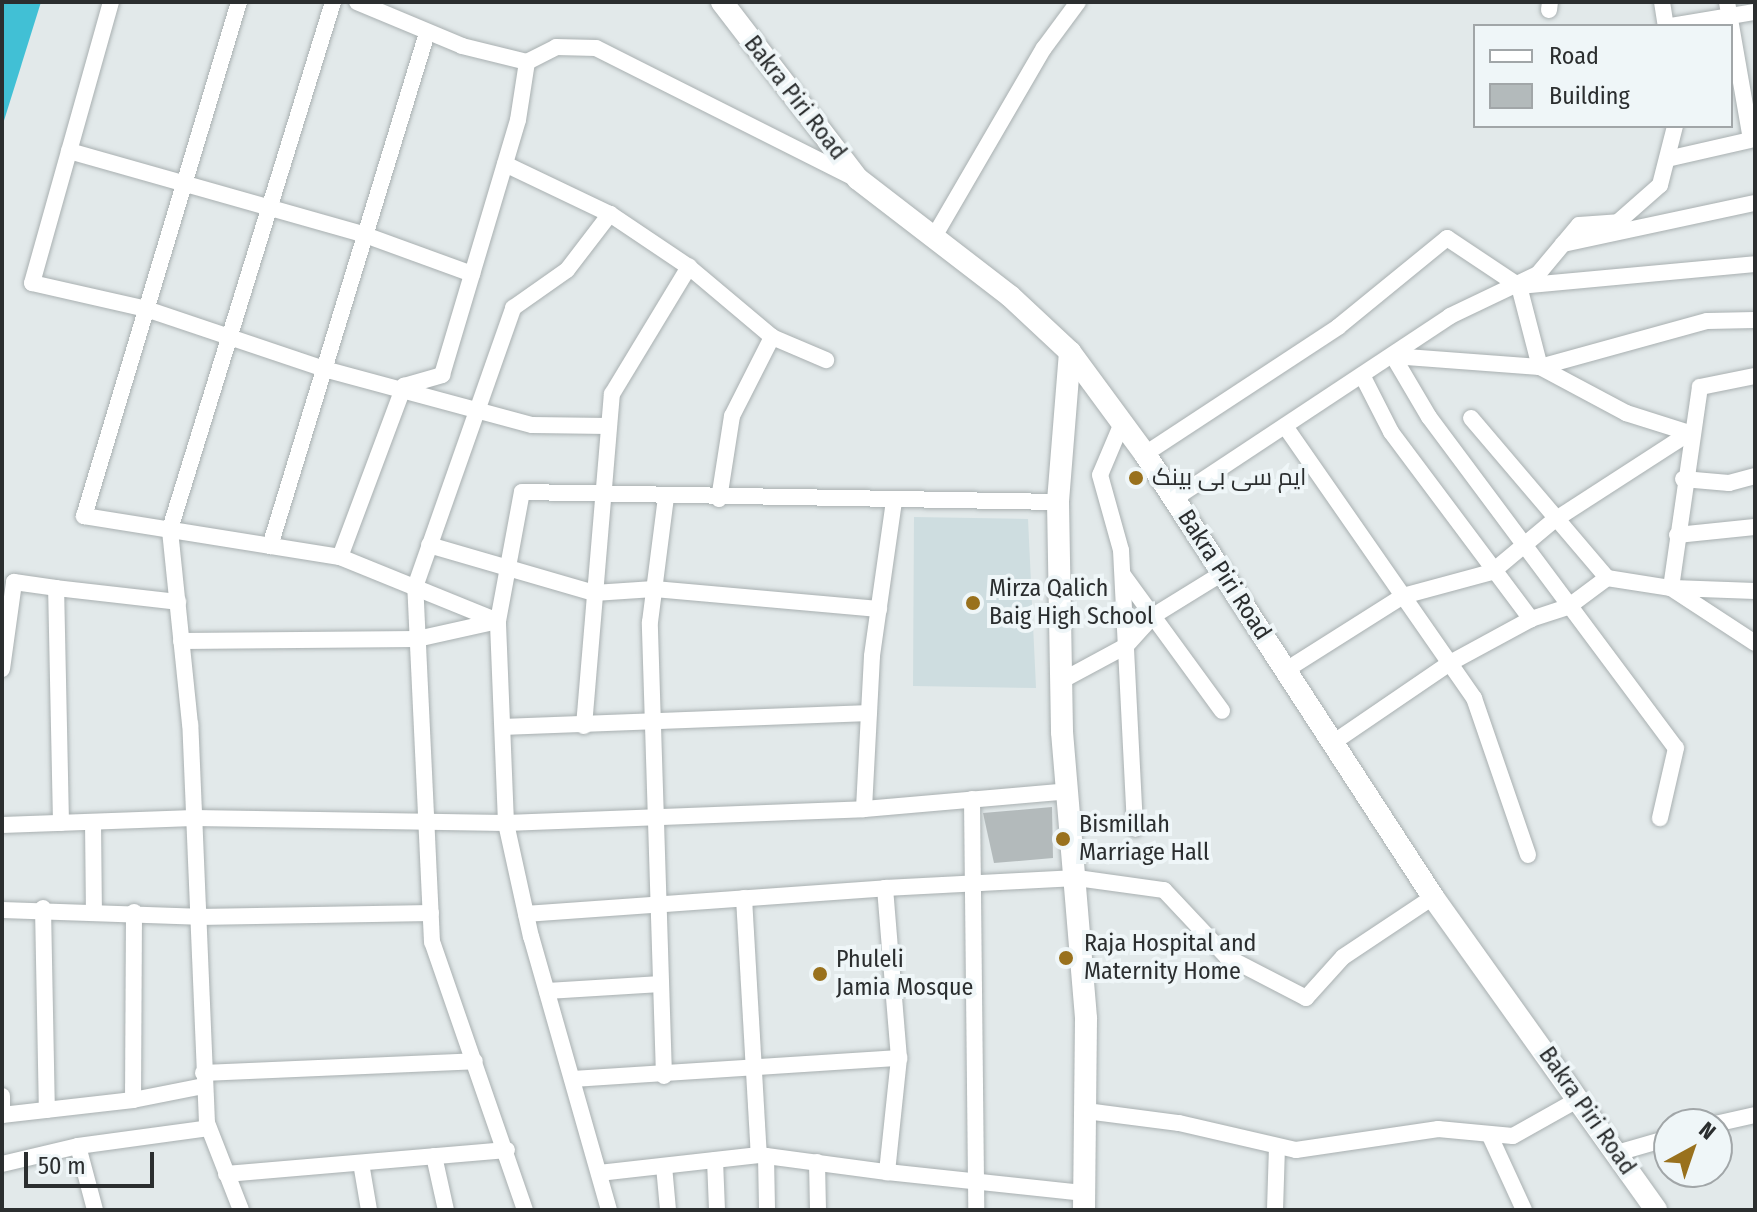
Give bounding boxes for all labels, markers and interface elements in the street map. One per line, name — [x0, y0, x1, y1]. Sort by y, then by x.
legend — [1473, 24, 1733, 128]
street label: Bakra Piri Road — [738, 30, 852, 166]
text: Road — [1549, 42, 1599, 70]
text: Building — [1549, 82, 1630, 110]
place label: ایم سی بی بینک — [1152, 464, 1306, 492]
marker: ایم سی بی بینک — [1127, 469, 1145, 487]
street label: Bakra Piri Road — [1171, 504, 1277, 646]
place label: Mirza Qalich Baig High School — [989, 575, 1153, 631]
marker: Mirza Qalich Baig High School — [964, 594, 982, 612]
place label: Bismillah Marriage Hall — [1079, 811, 1209, 867]
marker: Bismillah Marriage Hall — [1054, 830, 1072, 848]
place label: Raja Hospital and Maternity Home — [1084, 930, 1256, 986]
place label: Phuleli Jamia Mosque — [836, 946, 973, 1002]
marker: Raja Hospital and Maternity Home — [1055, 947, 1077, 969]
marker: Phuleli Jamia Mosque — [811, 965, 829, 983]
street label: Bakra Piri Road — [1532, 1042, 1642, 1180]
north arrow — [1653, 1108, 1733, 1188]
text: N — [1694, 1116, 1721, 1145]
scale bar — [28, 1136, 158, 1186]
text: 50 m — [38, 1152, 86, 1180]

